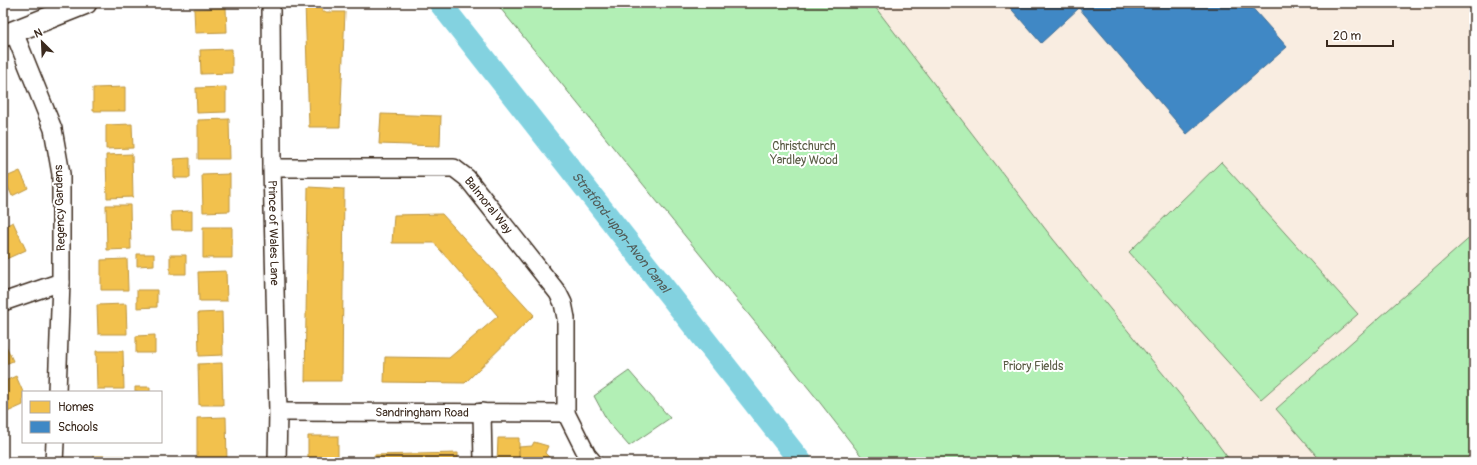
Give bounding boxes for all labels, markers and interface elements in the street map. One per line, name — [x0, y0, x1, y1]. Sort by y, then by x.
north arrow — [22, 22, 62, 62]
scale bar — [1327, 22, 1393, 48]
text: N — [32, 26, 45, 41]
text: 20 m — [1333, 29, 1362, 44]
park label: Christchurch Yardley Wood — [769, 139, 838, 168]
street label: Regency Gardens — [51, 164, 69, 251]
water label: Stratford-upon-Avon Canal — [568, 169, 674, 298]
street label: Balmoral Way — [461, 174, 516, 237]
street label: Prince of Wales Lane — [265, 180, 282, 286]
park label: Priory Fields — [1003, 359, 1064, 374]
legend — [22, 391, 162, 443]
text: Homes — [58, 400, 94, 415]
street label: Sandringham Road — [375, 405, 469, 420]
text: Schools — [58, 420, 98, 435]

